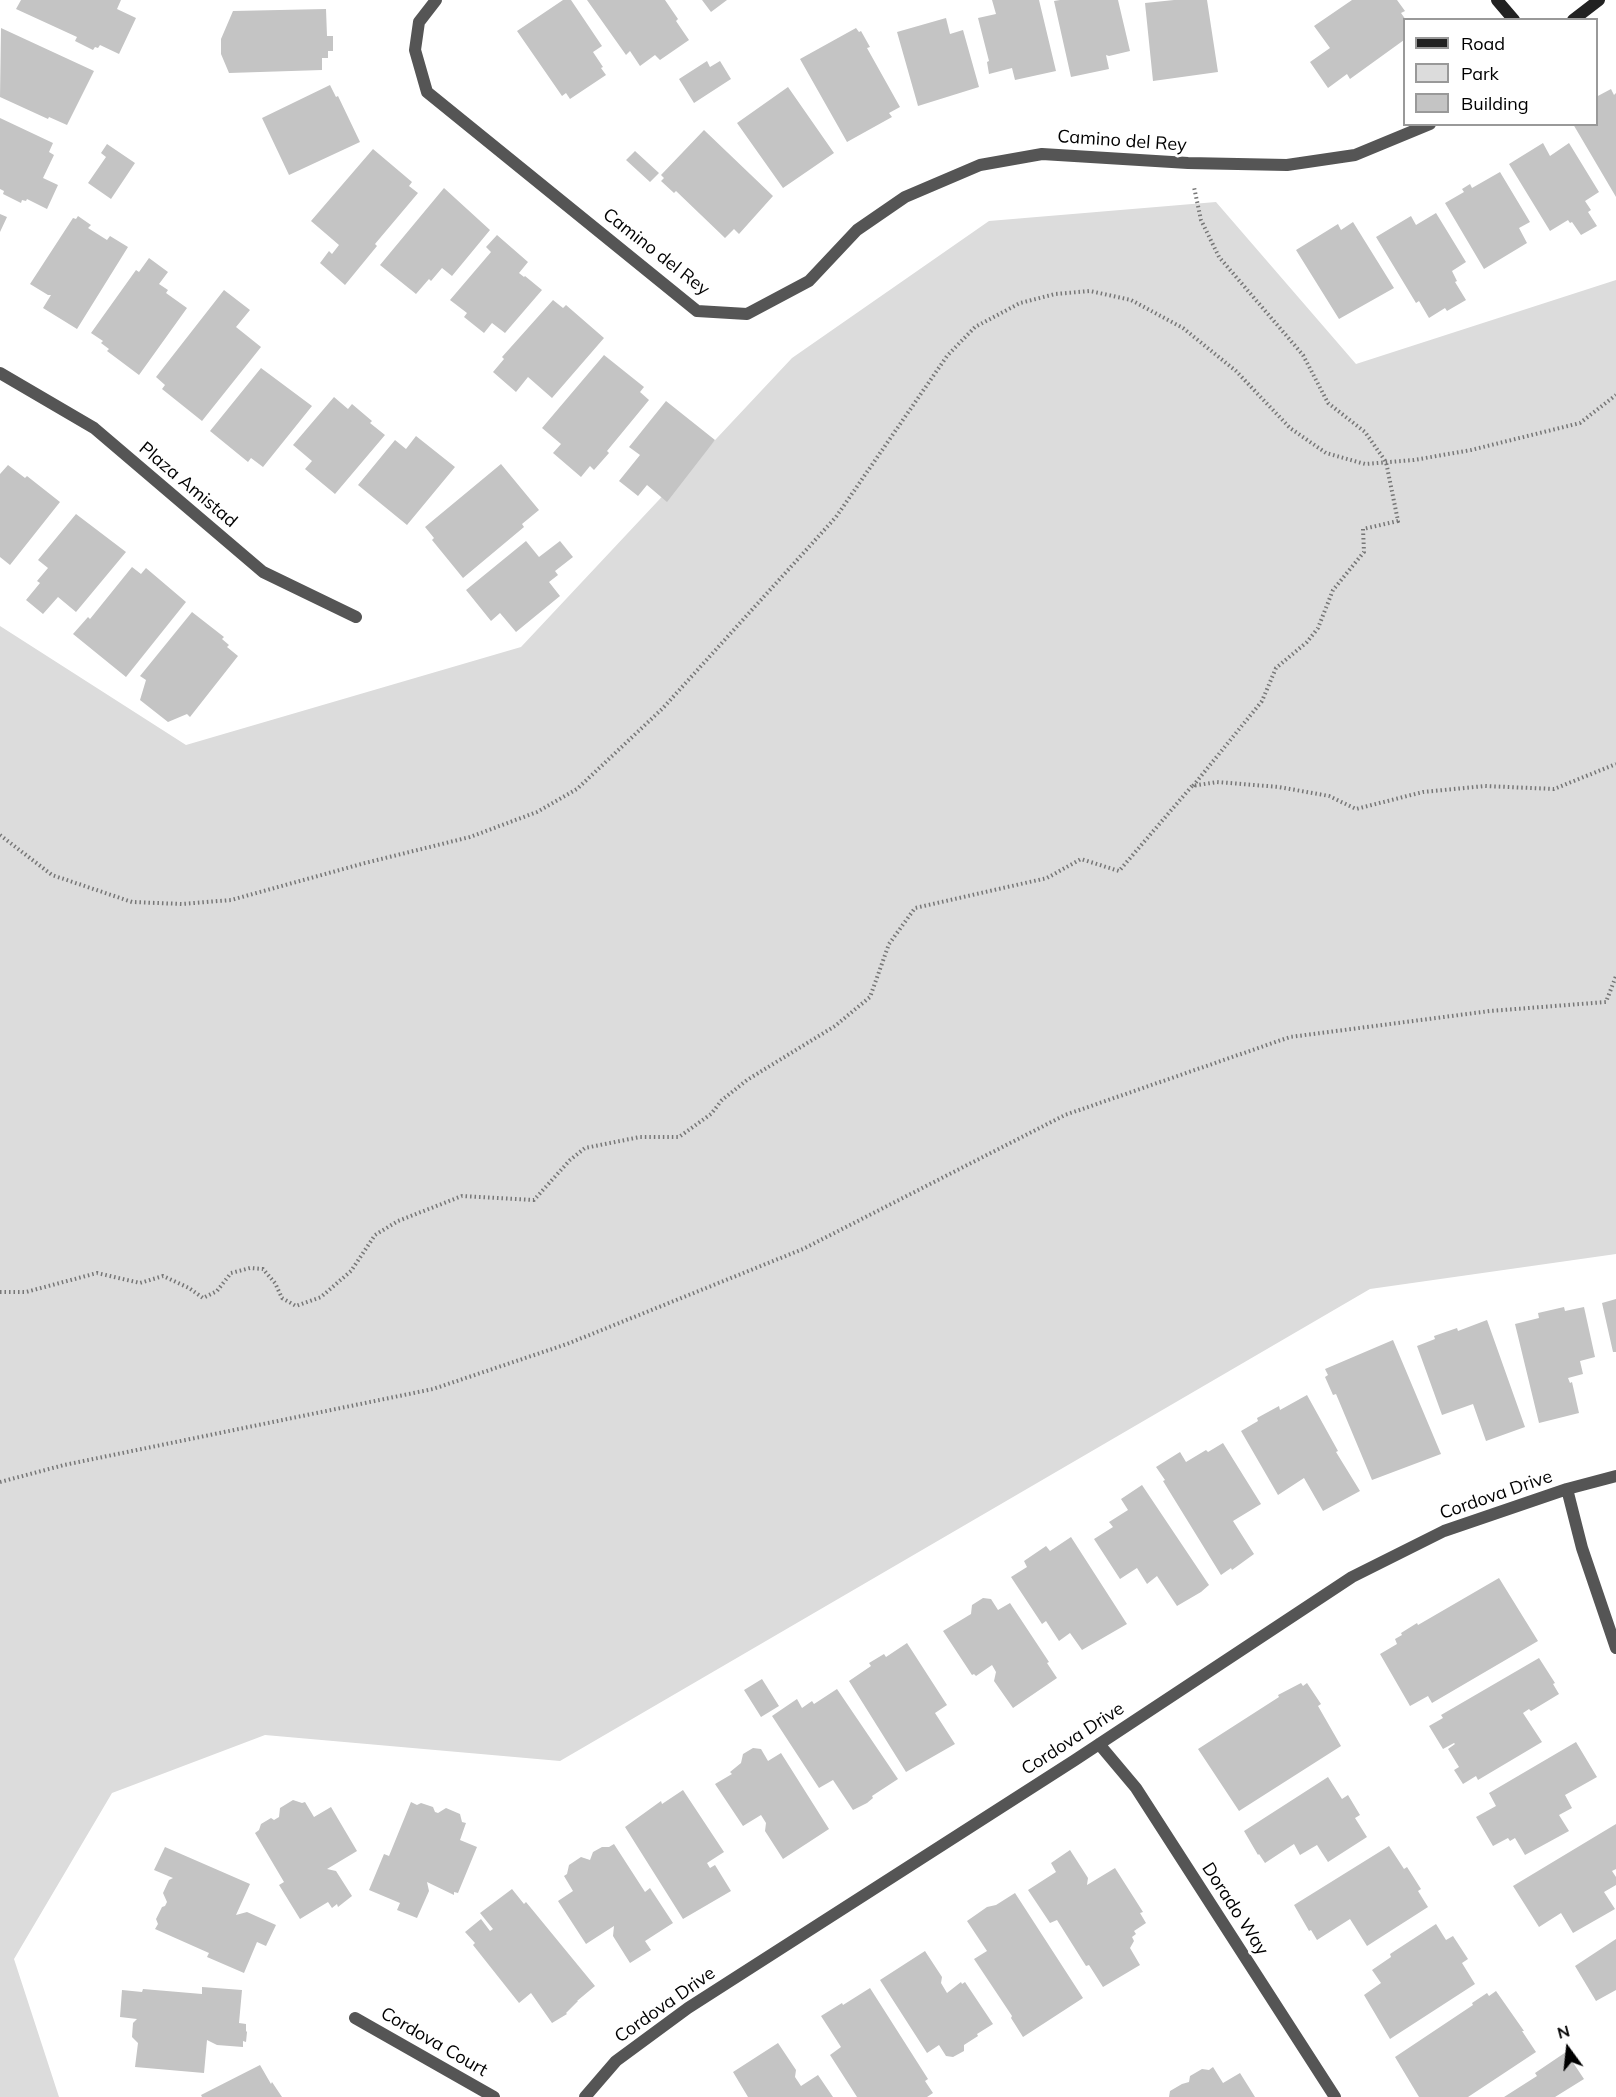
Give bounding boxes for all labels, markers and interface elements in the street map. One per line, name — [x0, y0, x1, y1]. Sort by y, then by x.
legend — [1403, 18, 1598, 126]
text: Road — [1461, 32, 1505, 55]
text: Park — [1461, 62, 1499, 85]
text: Building — [1461, 92, 1529, 115]
street label: Camino del Rey — [1057, 126, 1187, 156]
street label: Camino del Rey — [598, 204, 714, 300]
street label: Plaza Amistad — [134, 438, 242, 532]
street label: Cordova Drive — [1437, 1466, 1555, 1524]
street label: Cordova Drive — [1018, 1698, 1128, 1780]
street label: Dorado Way — [1197, 1859, 1273, 1959]
street label: Cordova Drive — [611, 1962, 719, 2048]
street label: Cordova Court — [377, 2003, 491, 2081]
north arrow — [1538, 2019, 1598, 2079]
text: N — [1555, 2020, 1572, 2043]

